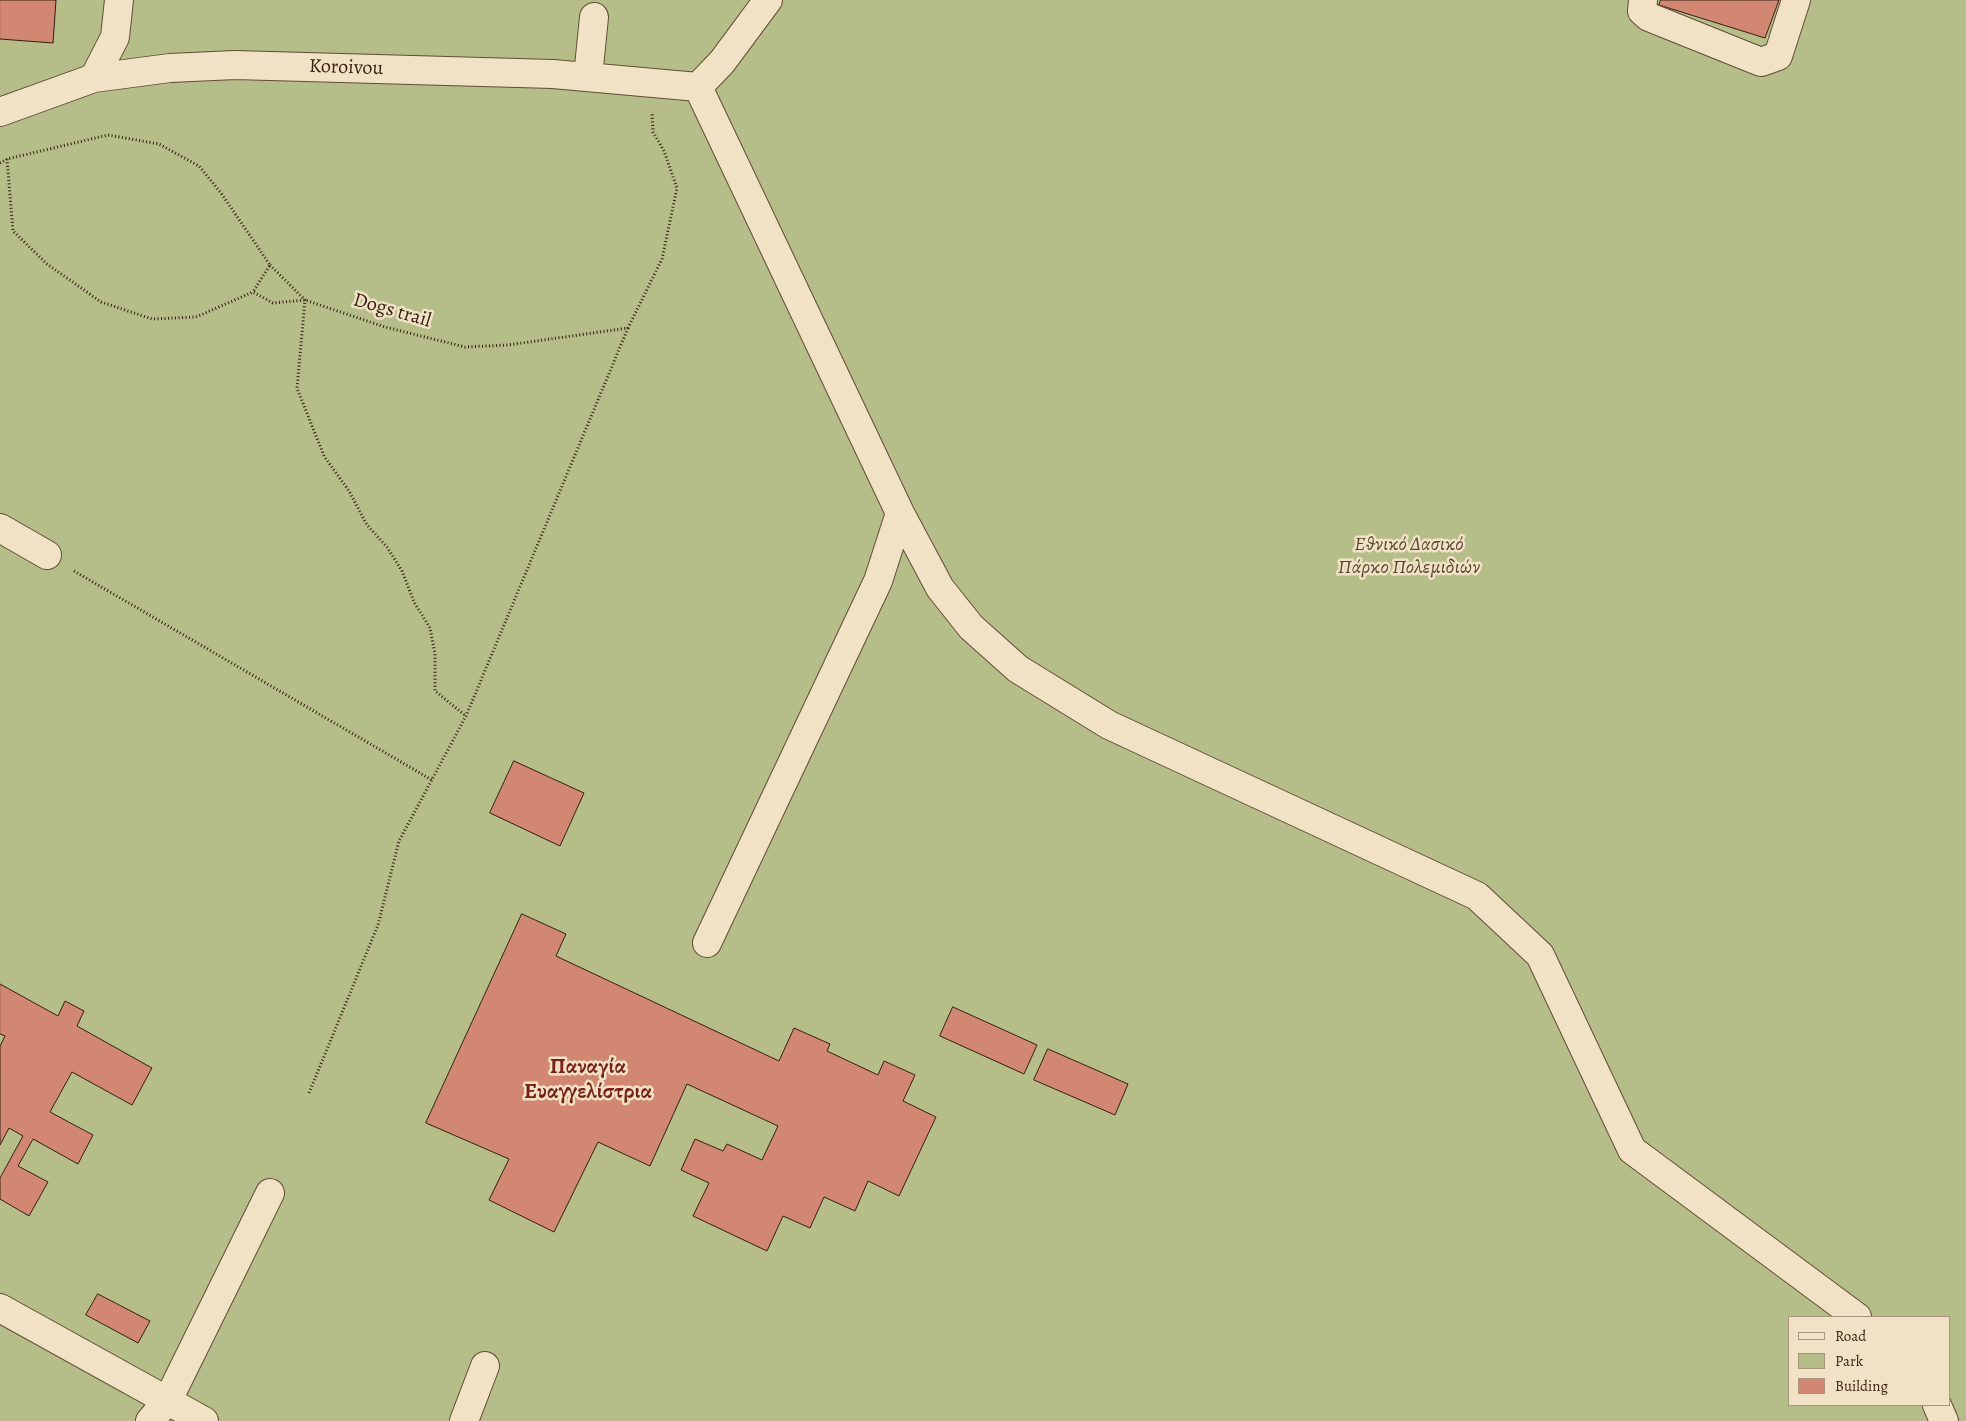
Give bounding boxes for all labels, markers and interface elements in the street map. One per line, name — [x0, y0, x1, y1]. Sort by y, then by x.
street label: Koroivou — [308, 55, 384, 81]
street label: Dogs trail — [350, 288, 434, 334]
park label: Εθνικό Δασικό Πάρκο Πολεμιδιών — [1338, 533, 1480, 580]
district label: Παναγία Ευαγγελίστρια — [524, 1055, 652, 1106]
legend — [1788, 1316, 1951, 1406]
text: Road — [1835, 1326, 1866, 1346]
text: Park — [1835, 1351, 1863, 1371]
text: Building — [1835, 1376, 1888, 1396]

